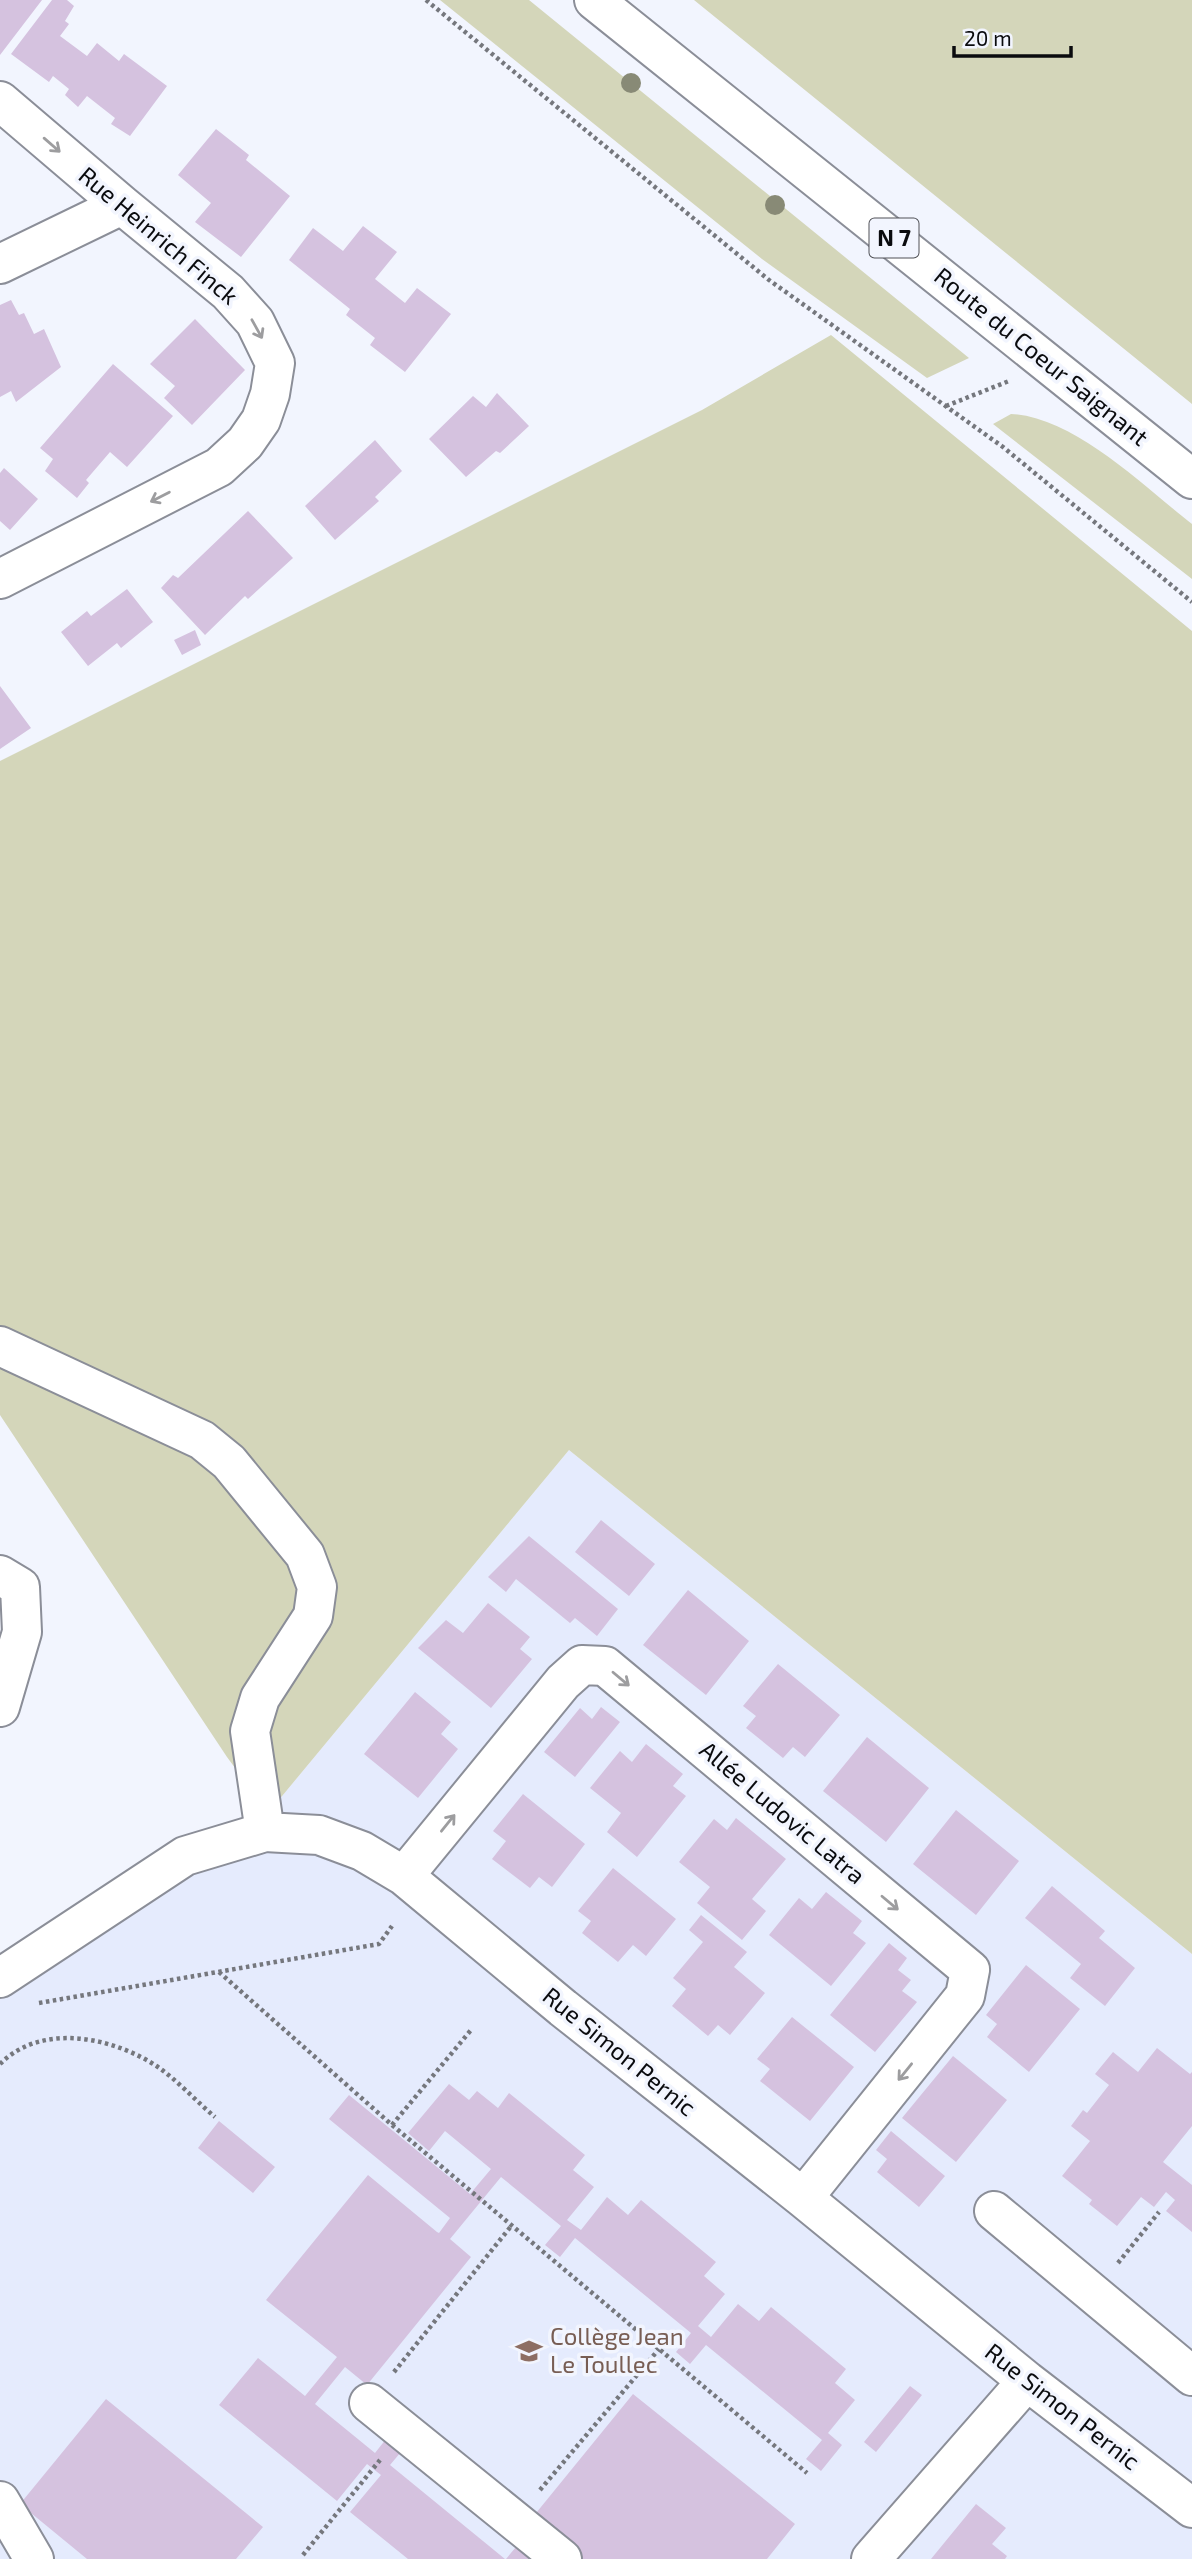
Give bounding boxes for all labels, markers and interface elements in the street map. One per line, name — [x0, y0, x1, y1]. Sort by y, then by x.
scale bar — [954, 14, 1071, 58]
text: 20 m — [964, 25, 1012, 50]
one-way arrow — [43, 137, 61, 153]
street label: Rue Heinrich Finck — [73, 160, 244, 310]
road number: N 7 — [870, 218, 918, 258]
street label: Route du Coeur Saignant — [929, 261, 1155, 451]
one-way arrow — [251, 318, 265, 338]
one-way arrow — [150, 491, 171, 505]
one-way arrow — [612, 1671, 630, 1687]
street label: Allée Ludovic Latra — [694, 1734, 871, 1889]
one-way arrow — [440, 1815, 456, 1833]
one-way arrow — [881, 1895, 899, 1911]
street label: Rue Simon Pernic — [538, 1980, 702, 2121]
one-way arrow — [897, 2062, 912, 2080]
place label: Collège Jean Le Toullec — [550, 2321, 684, 2378]
school or university icon: Collège Jean Le Toullec — [514, 2336, 544, 2366]
street label: Rue Simon Pernic — [980, 2336, 1146, 2475]

